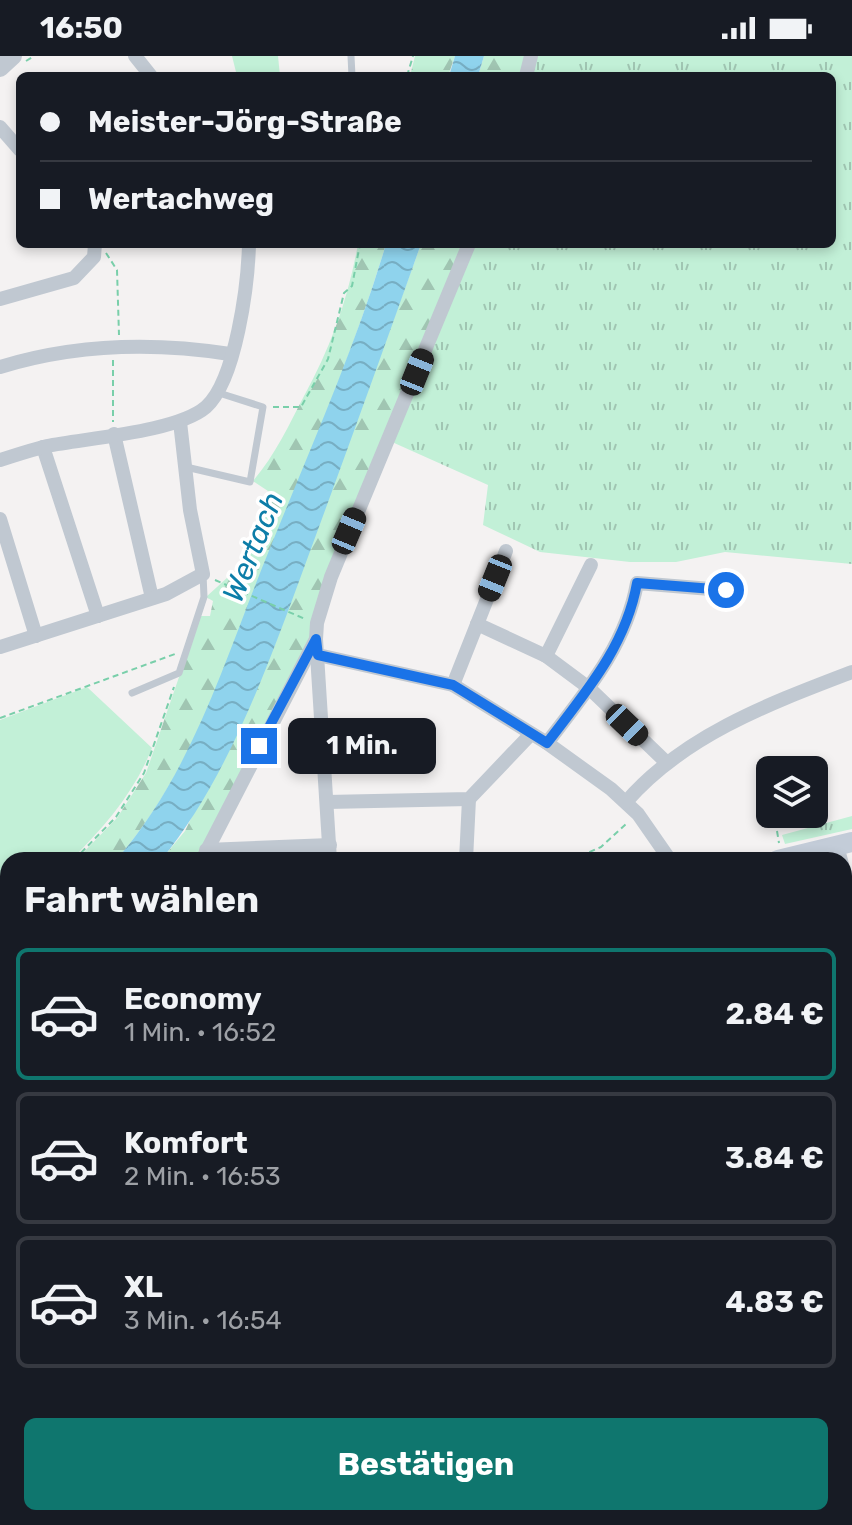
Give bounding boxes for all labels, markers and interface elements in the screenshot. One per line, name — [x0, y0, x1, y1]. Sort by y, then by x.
text: 16:50 — [40, 10, 123, 46]
text: Meister-Jörg-Straße — [88, 104, 402, 140]
text: Wertachweg — [88, 181, 274, 217]
car — [397, 345, 437, 399]
water label: Wertach — [215, 487, 291, 607]
car — [329, 504, 369, 558]
car — [475, 551, 515, 605]
route start — [708, 572, 744, 608]
car — [601, 700, 653, 750]
callout: 1 Min. — [287, 718, 435, 774]
route end — [241, 728, 277, 764]
text: 1 Min. — [326, 730, 398, 761]
map controls — [756, 756, 828, 828]
button: layers — [756, 756, 828, 828]
text: Fahrt wählen — [24, 878, 259, 921]
icon: car — [28, 978, 100, 1050]
text: Economy — [124, 981, 262, 1017]
text: 2.84 € — [725, 996, 824, 1032]
text: 1 Min. · 16:52 — [124, 1017, 276, 1048]
icon: car — [28, 1122, 100, 1194]
text: Komfort — [124, 1125, 248, 1161]
text: 3.84 € — [725, 1140, 824, 1176]
text: 2 Min. · 16:53 — [124, 1161, 281, 1192]
icon: car — [28, 1266, 100, 1338]
text: XL — [124, 1269, 163, 1305]
text: 4.83 € — [725, 1284, 824, 1320]
text: 3 Min. · 16:54 — [124, 1305, 282, 1336]
button: Bestätigen — [24, 1418, 828, 1510]

